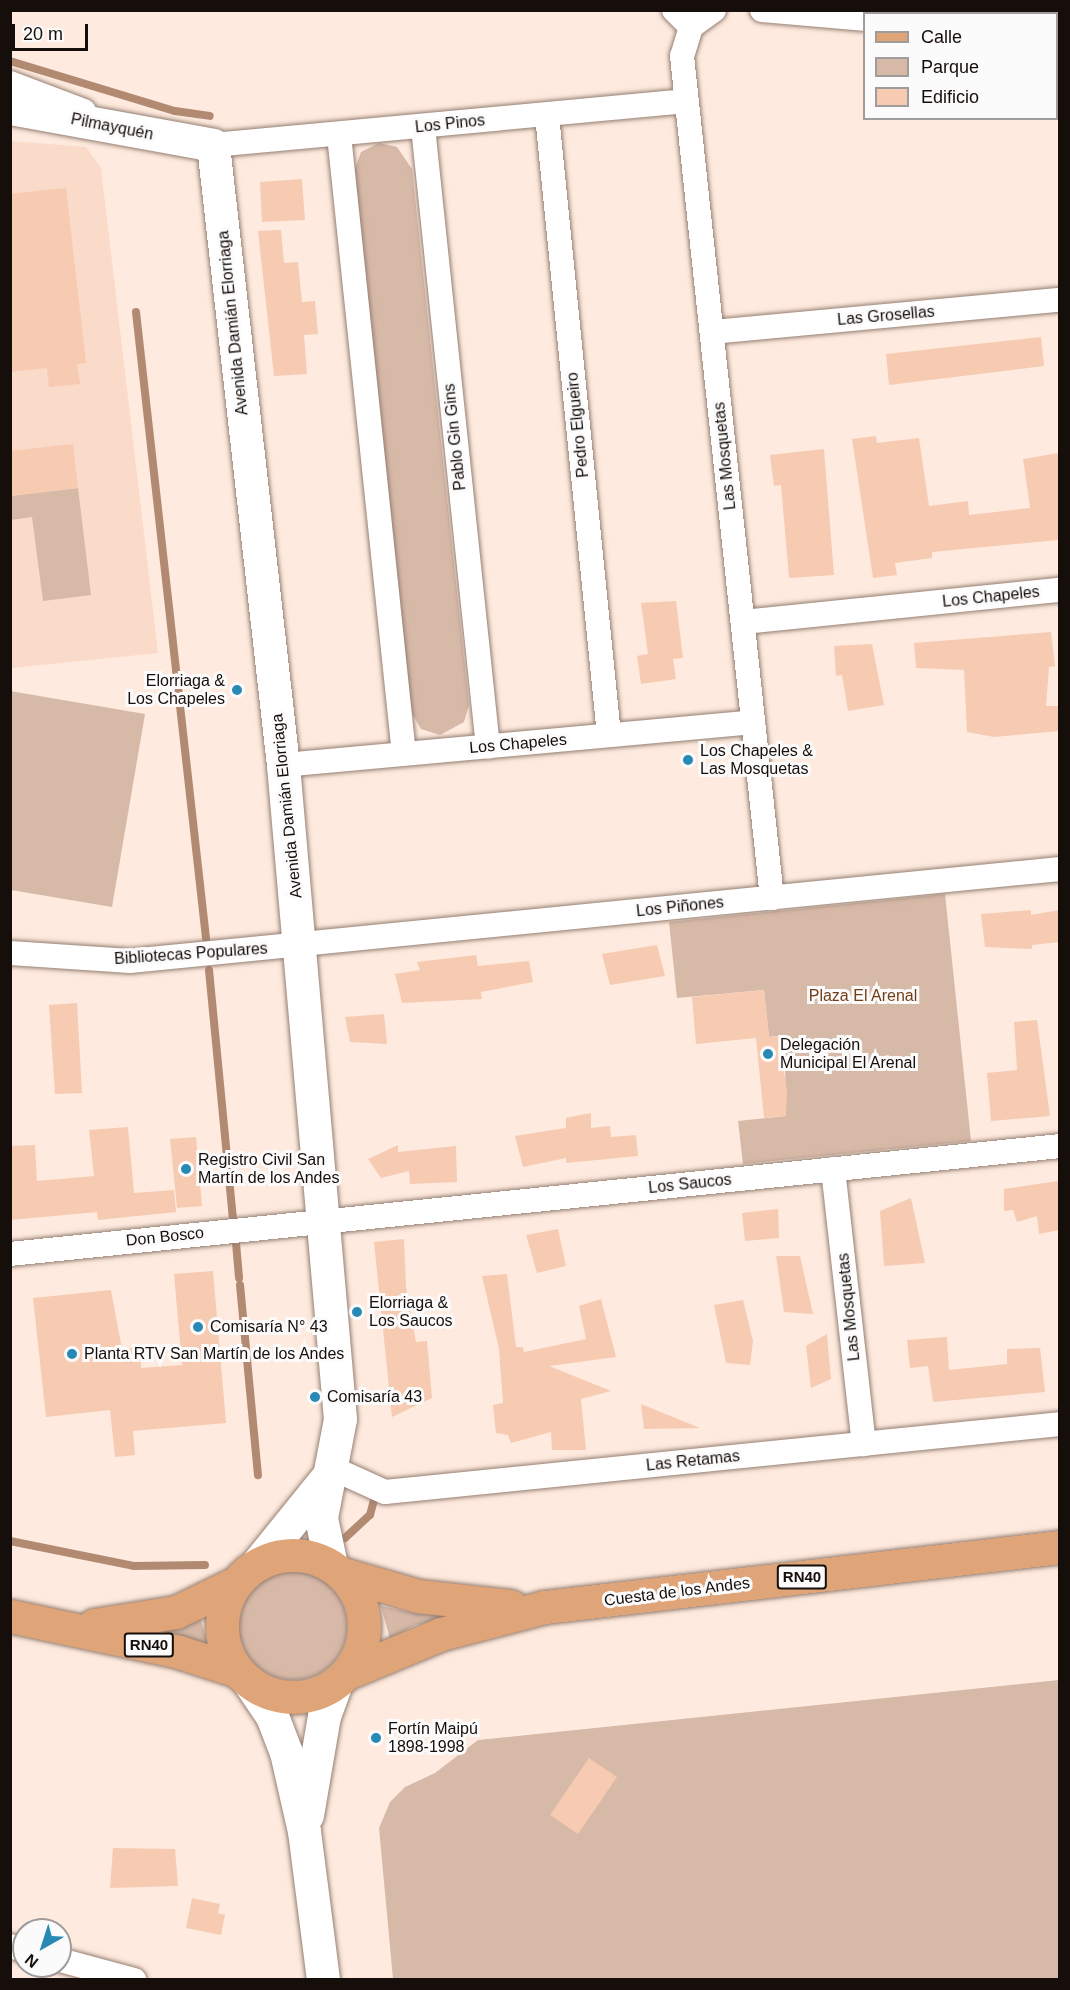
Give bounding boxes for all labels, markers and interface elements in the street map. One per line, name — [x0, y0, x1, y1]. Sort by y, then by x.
scale bar — [15, 12, 92, 50]
legend — [863, 12, 1058, 120]
text: 20 m — [23, 24, 63, 44]
text: Calle — [921, 27, 962, 47]
text: Parque — [921, 57, 979, 77]
text: Edificio — [921, 87, 979, 107]
street label: Pilmayquén — [69, 110, 155, 144]
street label: Los Pinos — [414, 111, 486, 137]
street label: Avenida Damián Elorriaga — [214, 230, 252, 416]
street label: Las Grosellas — [836, 302, 936, 330]
street label: Pedro Elgueiro — [563, 371, 593, 479]
street label: Pablo Gin Gins — [440, 382, 470, 492]
street label: Las Mosquetas — [710, 401, 740, 511]
street label: Los Chapeles — [941, 582, 1041, 612]
place label: Elorriaga & Los Chapeles — [127, 671, 225, 709]
marker: Elorriaga & Los Chapeles — [230, 683, 244, 697]
street label: Avenida Damián Elorriaga — [268, 713, 306, 899]
street label: Los Chapeles — [468, 730, 568, 758]
place label: Los Chapeles & Las Mosquetas — [700, 741, 813, 779]
marker: Los Chapeles & Las Mosquetas — [681, 753, 695, 767]
street label: Los Piñones — [635, 893, 725, 921]
street label: Bibliotecas Populares — [114, 939, 268, 969]
park label: Plaza El Arenal — [808, 986, 918, 1006]
place label: Delegación Municipal El Arenal — [780, 1035, 917, 1073]
marker: Delegación Municipal El Arenal — [761, 1047, 775, 1061]
place label: Registro Civil San Martín de los Andes — [198, 1150, 340, 1188]
marker: Registro Civil San Martín de los Andes — [179, 1162, 193, 1176]
street label: Los Saucos — [647, 1170, 733, 1198]
street label: Don Bosco — [125, 1223, 205, 1251]
street label: Las Mosquetas — [834, 1252, 864, 1362]
place label: Elorriaga & Los Saucos — [369, 1293, 453, 1331]
marker: Elorriaga & Los Saucos — [350, 1305, 364, 1319]
place label: Comisaría N° 43 — [210, 1317, 328, 1337]
marker: Comisaría N° 43 — [191, 1320, 205, 1334]
place label: Planta RTV San Martín de los Andes — [84, 1344, 345, 1364]
marker: Planta RTV San Martín de los Andes — [65, 1347, 79, 1361]
place label: Comisaría 43 — [327, 1387, 422, 1407]
marker: Comisaría 43 — [308, 1390, 322, 1404]
street label: Las Retamas — [645, 1447, 741, 1475]
road number: RN40 — [776, 1565, 828, 1589]
street label: Cuesta de los Andes — [603, 1573, 751, 1611]
road number: RN40 — [124, 1633, 174, 1657]
place label: Fortín Maipú 1898-1998 — [388, 1719, 478, 1757]
marker: Fortín Maipú 1898-1998 — [369, 1731, 383, 1745]
north arrow — [12, 1918, 72, 1978]
text: N — [22, 1951, 41, 1971]

